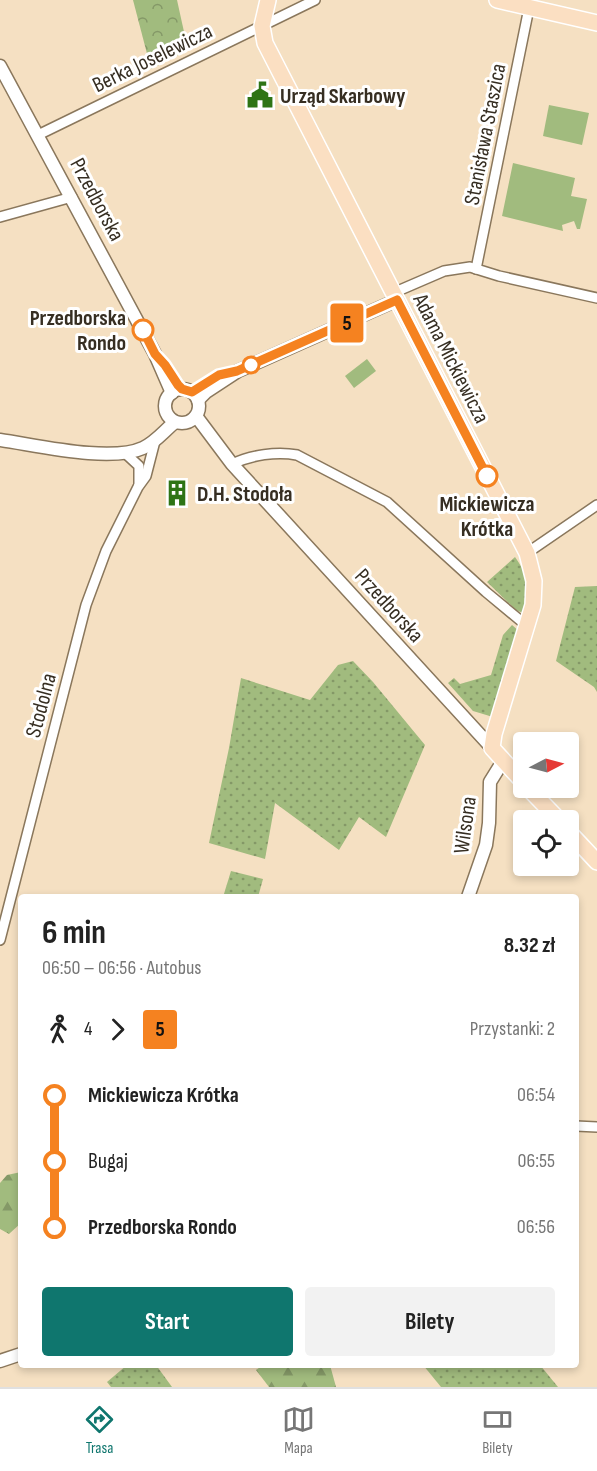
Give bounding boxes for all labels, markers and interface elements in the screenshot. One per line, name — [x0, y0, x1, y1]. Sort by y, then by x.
street label: Berka Joselewicza — [88, 18, 217, 99]
street label: Stanisława Staszica — [459, 61, 512, 207]
public building icon: Urząd Skarbowy — [245, 80, 275, 110]
place label: Urząd Skarbowy — [280, 83, 405, 110]
street label: Przedborska — [64, 154, 130, 246]
street label: Adama Mickiewicza — [406, 289, 495, 428]
line badge: 5 — [328, 304, 366, 342]
place label: Przedborska Rondo — [30, 305, 126, 357]
text: 5 — [342, 311, 352, 336]
marker: Przedborska Rondo — [132, 319, 154, 341]
unlabelled marker — [242, 356, 260, 374]
marker: Mickiewicza Krótka — [476, 465, 498, 487]
building icon: D.H. Stodoła — [162, 478, 192, 508]
place label: D.H. Stodoła — [197, 481, 293, 508]
place label: Mickiewicza Krótka — [439, 491, 535, 543]
street label: Przedborska — [349, 563, 429, 649]
street label: Stodolna — [20, 670, 63, 740]
north arrow — [513, 732, 579, 798]
map controls — [513, 732, 579, 876]
street label: Wilsona — [448, 795, 483, 856]
button: locate — [513, 810, 579, 876]
text: 6 min — [42, 913, 106, 953]
text: 8.32 zł — [504, 932, 555, 959]
text: 06:50 – 06:56 · Autobus — [42, 956, 201, 980]
icon: walk — [42, 1013, 75, 1046]
icon: forward — [101, 1013, 134, 1046]
text: 4 — [84, 1017, 92, 1041]
text: 5 — [155, 1017, 165, 1042]
text: Przystanki: 2 — [470, 1017, 555, 1041]
text: Mickiewicza Krótka — [88, 1082, 239, 1109]
text: 06:54 — [517, 1083, 555, 1107]
text: Bugaj — [88, 1148, 128, 1175]
text: 06:55 — [518, 1149, 555, 1173]
text: Przedborska Rondo — [88, 1214, 237, 1241]
text: 06:56 — [517, 1215, 555, 1239]
button: Start — [42, 1287, 293, 1356]
button: Bilety — [305, 1287, 555, 1356]
tab: Trasa — [83, 1403, 116, 1458]
tab: Mapa — [282, 1403, 315, 1458]
tab: Bilety — [481, 1403, 514, 1458]

